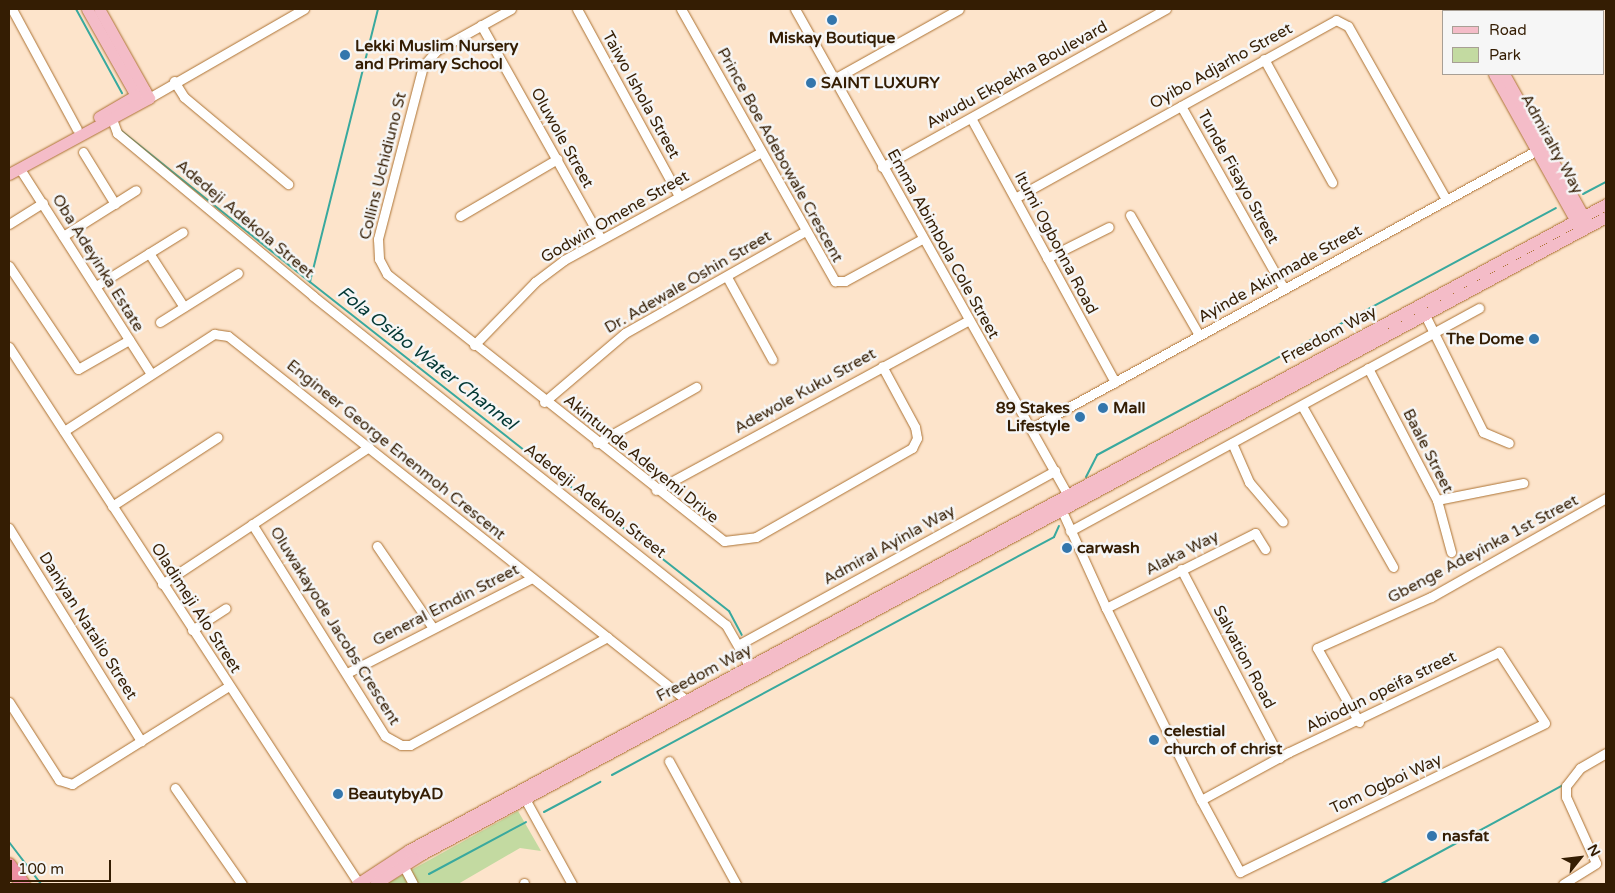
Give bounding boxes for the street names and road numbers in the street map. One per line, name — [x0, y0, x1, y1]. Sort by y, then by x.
street label: Awudu Ekpekha Boulevard — [923, 17, 1111, 133]
street label: Oyibo Adjarho Street — [1146, 19, 1296, 113]
street label: Taiwo Ishola Street — [598, 28, 684, 162]
street label: Prince Boe Adebowale Crescent — [713, 44, 847, 266]
street label: Oluwole Street — [527, 84, 597, 192]
street label: Collins Uchidiuno St — [355, 90, 411, 242]
street label: Admiralty Way — [1517, 91, 1587, 197]
street label: Tunde Fisayo Street — [1193, 107, 1283, 247]
street label: Emma Abimbola Cole Street — [883, 146, 1003, 342]
street label: Adedeji Adekola Street — [172, 156, 318, 282]
street label: Godwin Omene Street — [538, 167, 692, 267]
street label: Itumi Ogbonna Road — [1010, 169, 1102, 317]
street label: Oba Adeyinka Estate — [48, 191, 148, 335]
street label: Ayinde Akinmade Street — [1195, 221, 1365, 327]
street label: Dr. Adewale Oshin Street — [601, 226, 775, 338]
street label: Freedom Way — [1278, 302, 1380, 368]
street label: Adewole Kuku Street — [731, 344, 879, 438]
street label: Engineer George Enenmoh Crescent — [283, 356, 509, 544]
street label: Akintunde Adeyemi Drive — [560, 391, 722, 527]
street label: Baale Street — [1399, 406, 1457, 496]
street label: Adedeji Adekola Street — [520, 440, 670, 562]
street label: Gbenge Adeyinka 1st Street — [1385, 491, 1581, 607]
street label: Admiral Ayinla Way — [820, 501, 958, 589]
street label: Oluwakayode Jacobs Crescent — [266, 523, 404, 729]
street label: Alaka Way — [1142, 526, 1222, 580]
street label: Oladimeji Alo Street — [147, 539, 245, 677]
street label: Daniyan Natalio Street — [35, 549, 141, 703]
street label: General Emdin Street — [370, 560, 522, 650]
street label: Salvation Road — [1209, 602, 1279, 712]
street label: Freedom Way — [653, 640, 755, 706]
street label: Abiodun opeifa street — [1303, 647, 1459, 737]
street label: Tom Ogboi Way — [1327, 750, 1445, 818]

